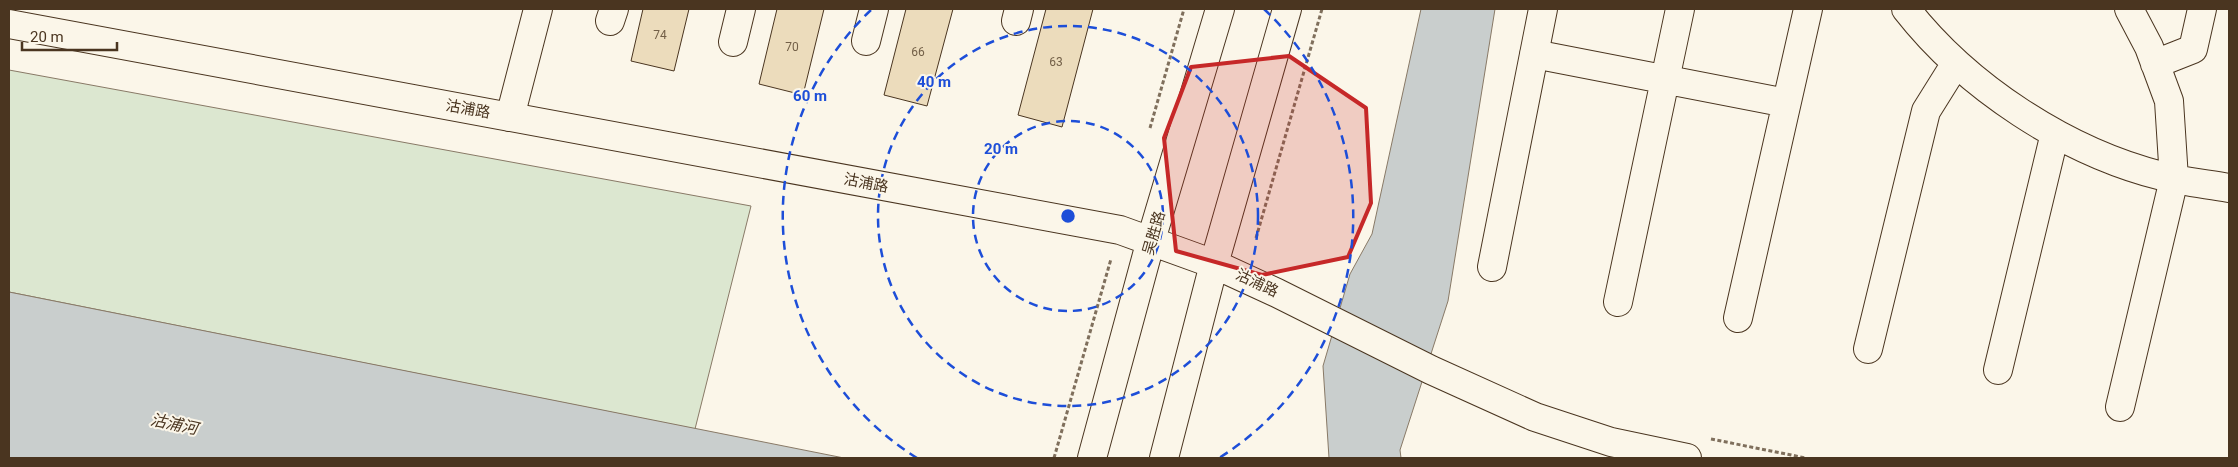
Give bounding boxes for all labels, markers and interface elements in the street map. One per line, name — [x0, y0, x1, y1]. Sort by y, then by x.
scale bar — [22, 20, 118, 52]
text: 20 m — [30, 28, 64, 46]
house number: 74 — [653, 28, 667, 42]
house number: 70 — [785, 40, 799, 54]
house number: 66 — [911, 45, 925, 59]
house number: 63 — [1049, 55, 1063, 69]
text: 40 m — [917, 73, 951, 91]
text: 60 m — [793, 87, 827, 105]
street label: 沽浦路 — [444, 96, 492, 122]
text: 20 m — [984, 140, 1018, 158]
street label: 沽浦路 — [842, 170, 890, 196]
centre of rings — [1059, 207, 1077, 225]
street label: 吴胜路 — [1139, 209, 1169, 257]
street label: 沽浦路 — [1233, 265, 1281, 301]
water label: 沽浦河 — [149, 410, 202, 439]

